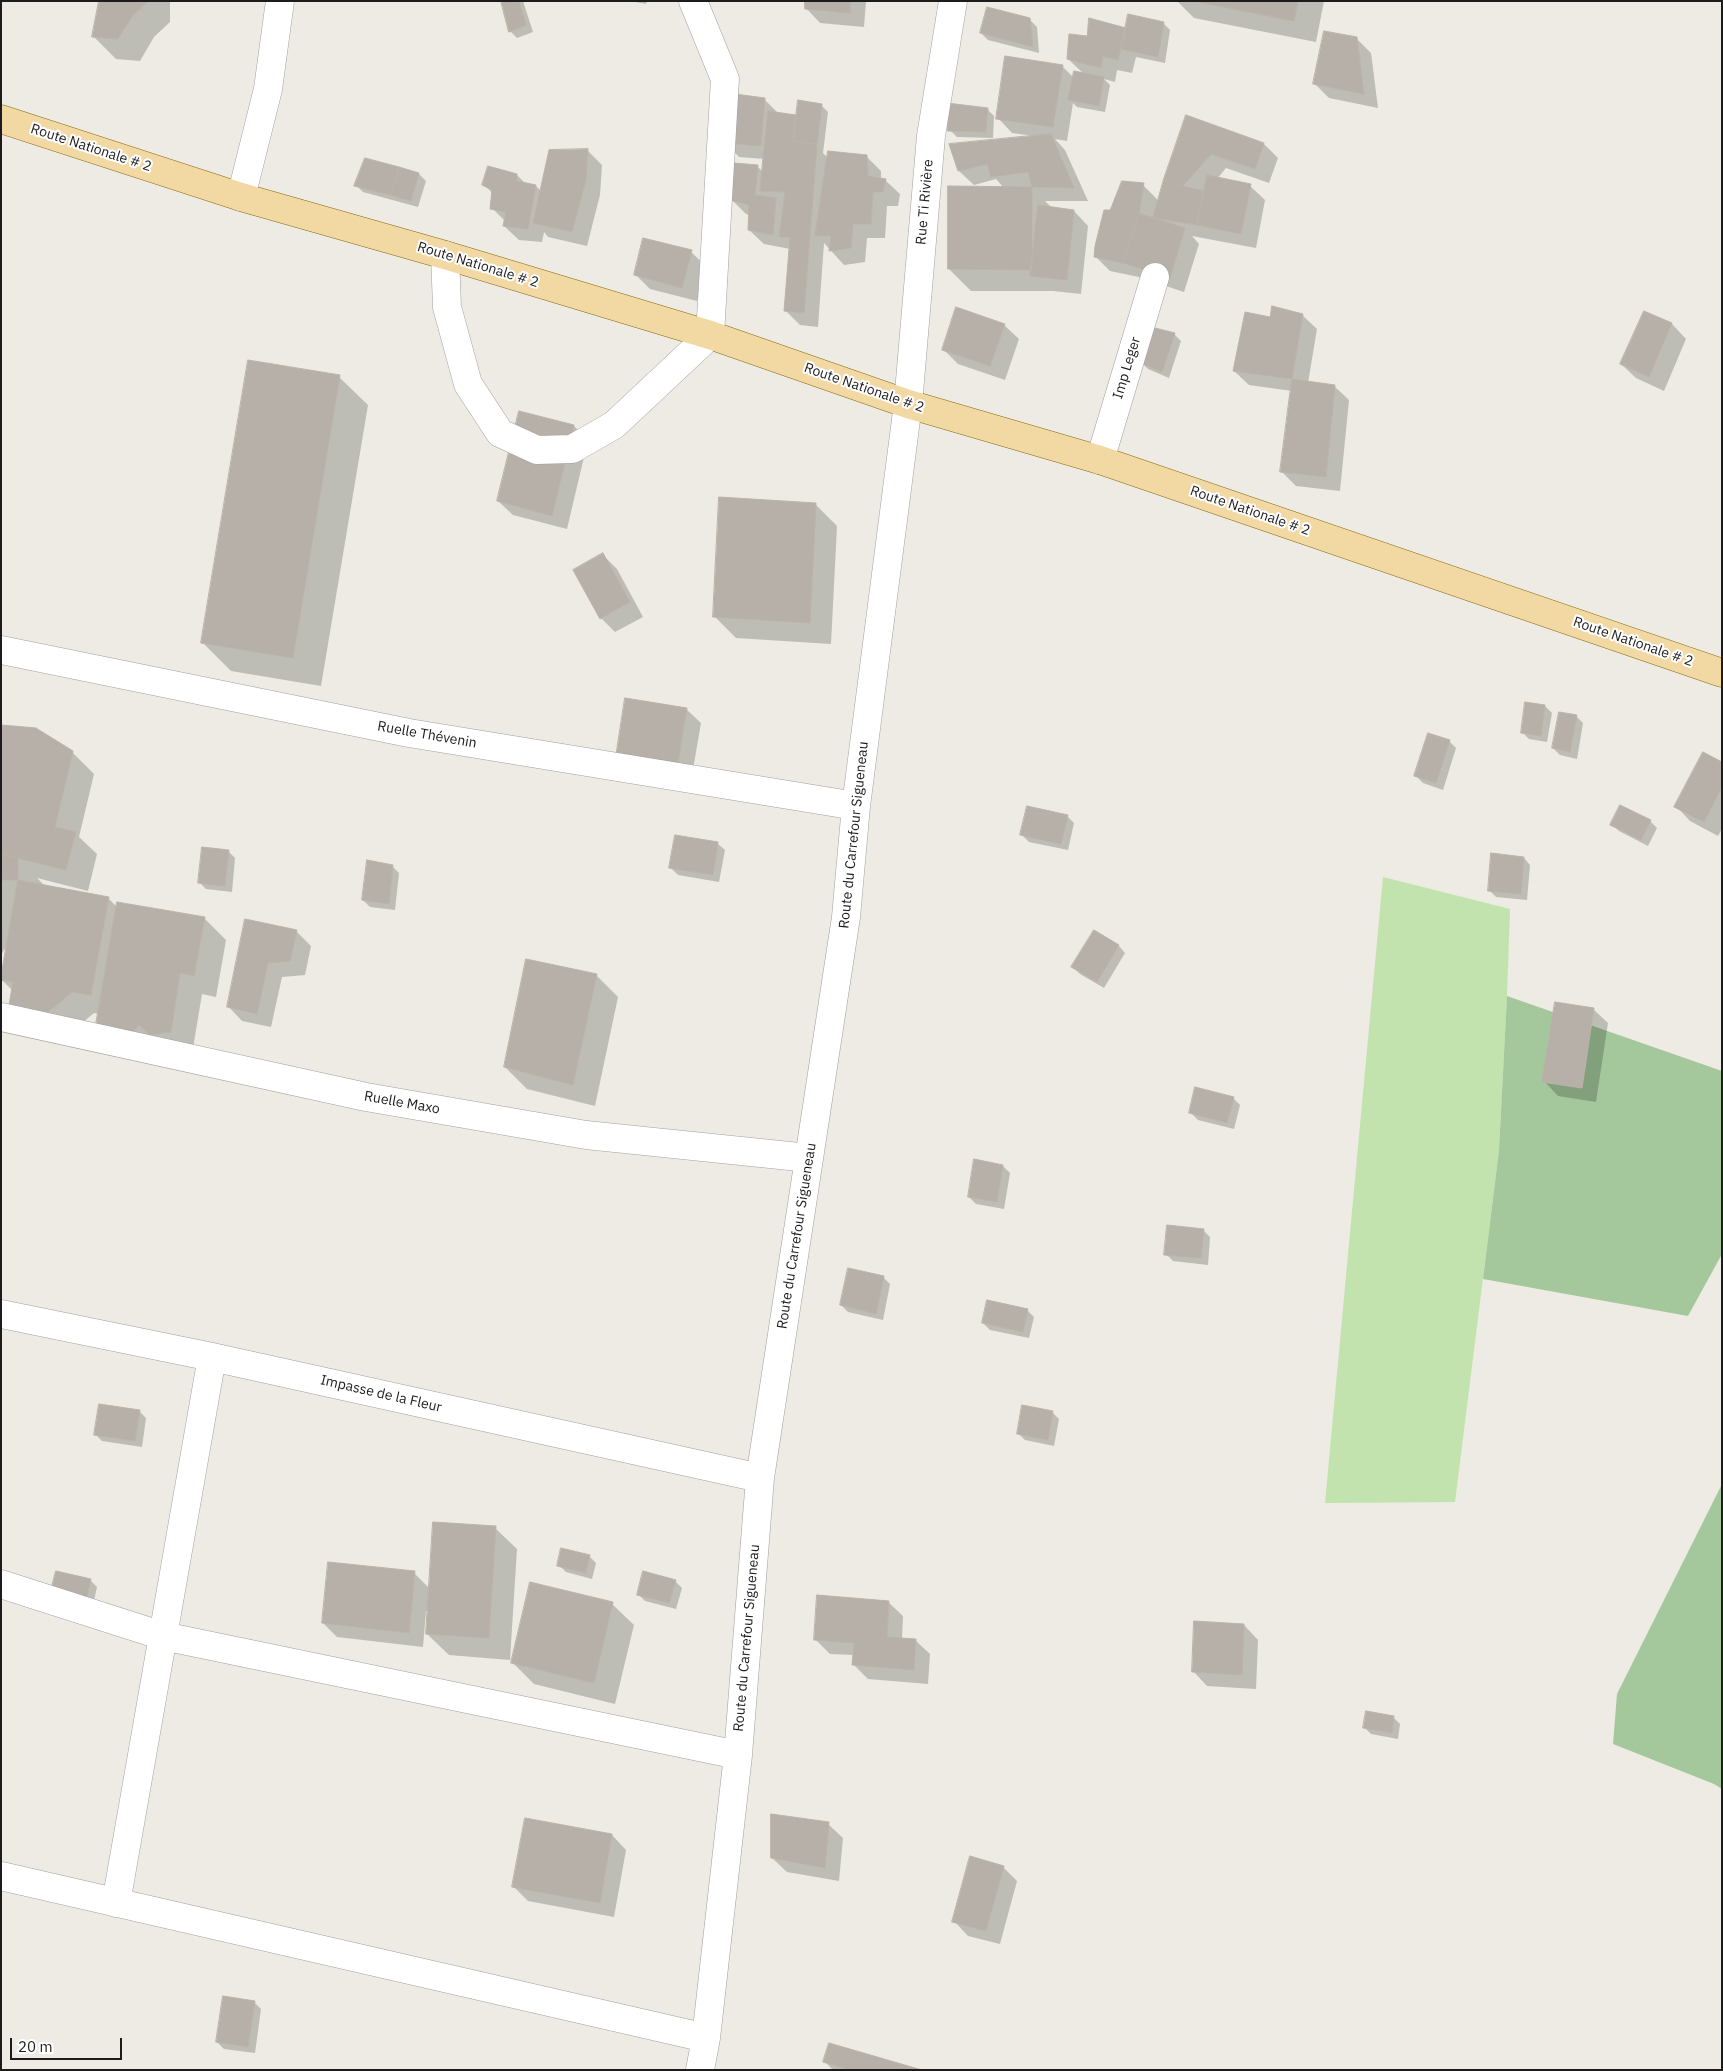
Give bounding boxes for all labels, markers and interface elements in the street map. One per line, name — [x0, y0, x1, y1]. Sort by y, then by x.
street label: Route Nationale # 2 — [29, 121, 153, 175]
street label: Rue Ti Rivière — [913, 158, 937, 246]
street label: Route Nationale # 2 — [415, 239, 541, 291]
street label: Imp Leger — [1110, 335, 1144, 401]
street label: Route Nationale # 2 — [802, 360, 926, 416]
street label: Route Nationale # 2 — [1188, 483, 1312, 539]
street label: Route Nationale # 2 — [1571, 614, 1695, 670]
street label: Ruelle Thévenin — [376, 718, 478, 752]
street label: Route du Carrefour Sigueneau — [836, 741, 872, 929]
street label: Ruelle Maxo — [363, 1088, 441, 1118]
street label: Route du Carrefour Sigueneau — [774, 1142, 820, 1330]
street label: Impasse de la Fleur — [319, 1372, 443, 1416]
street label: Route du Carrefour Sigueneau — [730, 1544, 764, 1732]
scale bar — [12, 2028, 125, 2060]
text: 20 m — [18, 2037, 53, 2056]

